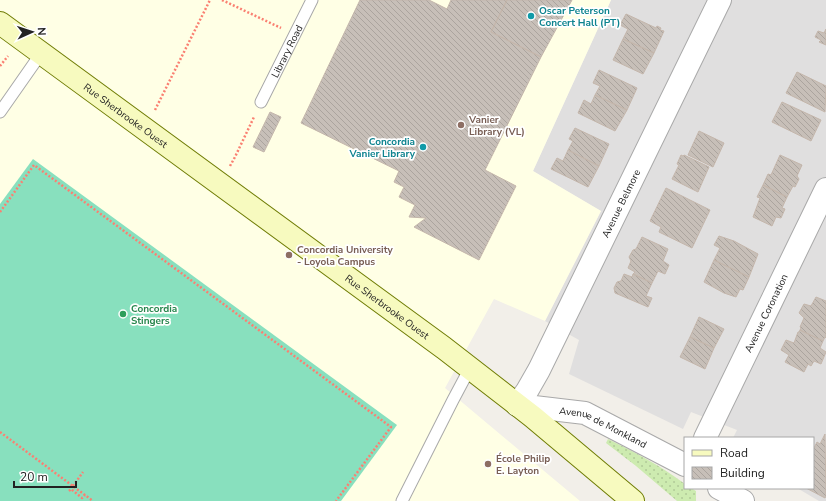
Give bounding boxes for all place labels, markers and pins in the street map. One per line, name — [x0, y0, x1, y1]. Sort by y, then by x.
place label: Oscar Peterson Concert Hall (PT) — [539, 4, 620, 30]
marker: Oscar Peterson Concert Hall (PT) — [526, 11, 536, 21]
place label: Vanier Library (VL) — [468, 113, 525, 139]
marker: Vanier Library (VL) — [456, 120, 466, 130]
place label: Concordia Vanier Library — [349, 135, 416, 161]
marker: Concordia Vanier Library — [418, 142, 428, 152]
place label: Concordia University - Loyola Campus — [297, 243, 394, 269]
marker: Concordia University - Loyola Campus — [284, 250, 294, 260]
place label: Concordia Stingers — [131, 302, 177, 328]
marker: Concordia Stingers — [118, 309, 128, 319]
place label: École Philip E. Layton — [496, 452, 550, 478]
marker: École Philip E. Layton — [483, 459, 493, 469]

